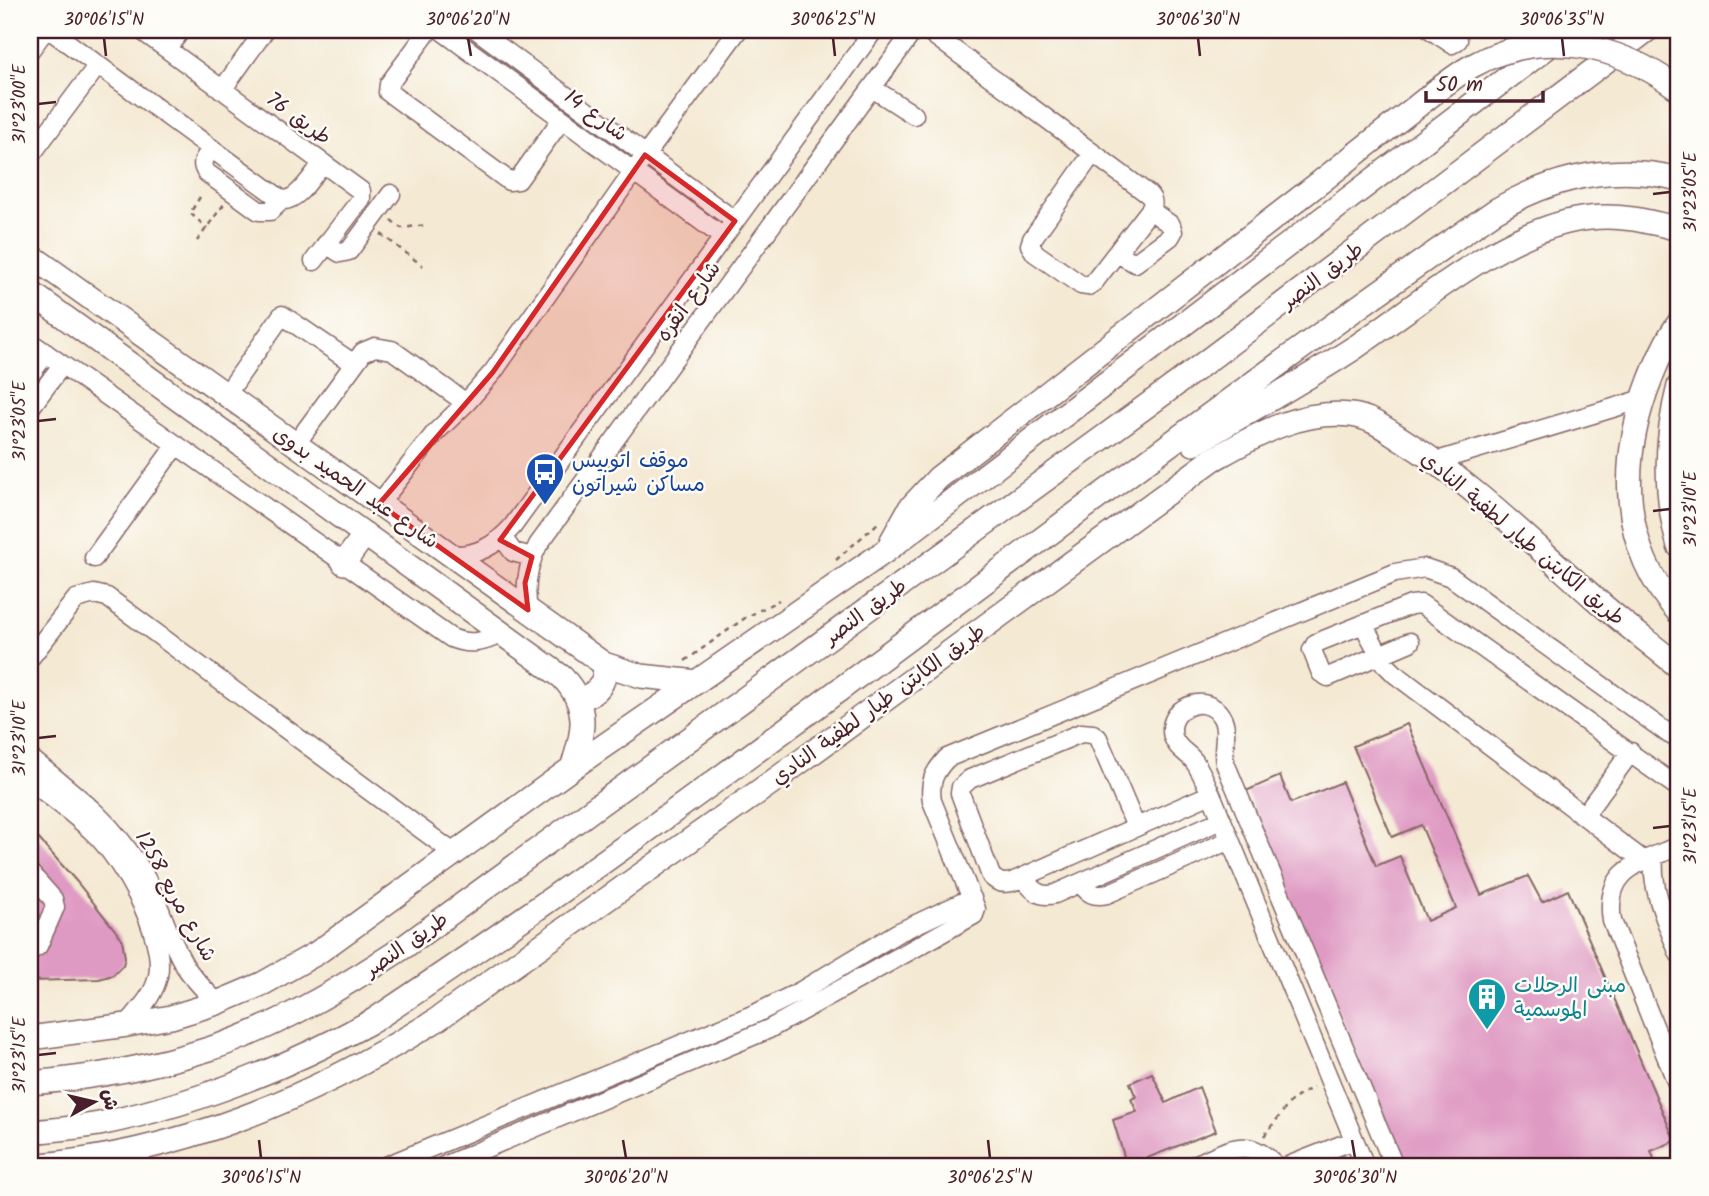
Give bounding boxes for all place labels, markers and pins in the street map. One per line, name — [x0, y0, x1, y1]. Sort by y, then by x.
place label: موقف اتوبيس مساكن شيراتون — [572, 445, 705, 502]
bus stop icon: موقف اتوبيس مساكن شيراتون — [524, 451, 566, 506]
place label: مبنى الرحلات الموسمية — [1514, 970, 1626, 1027]
building icon: مبنى الرحلات الموسمية — [1466, 976, 1508, 1031]

